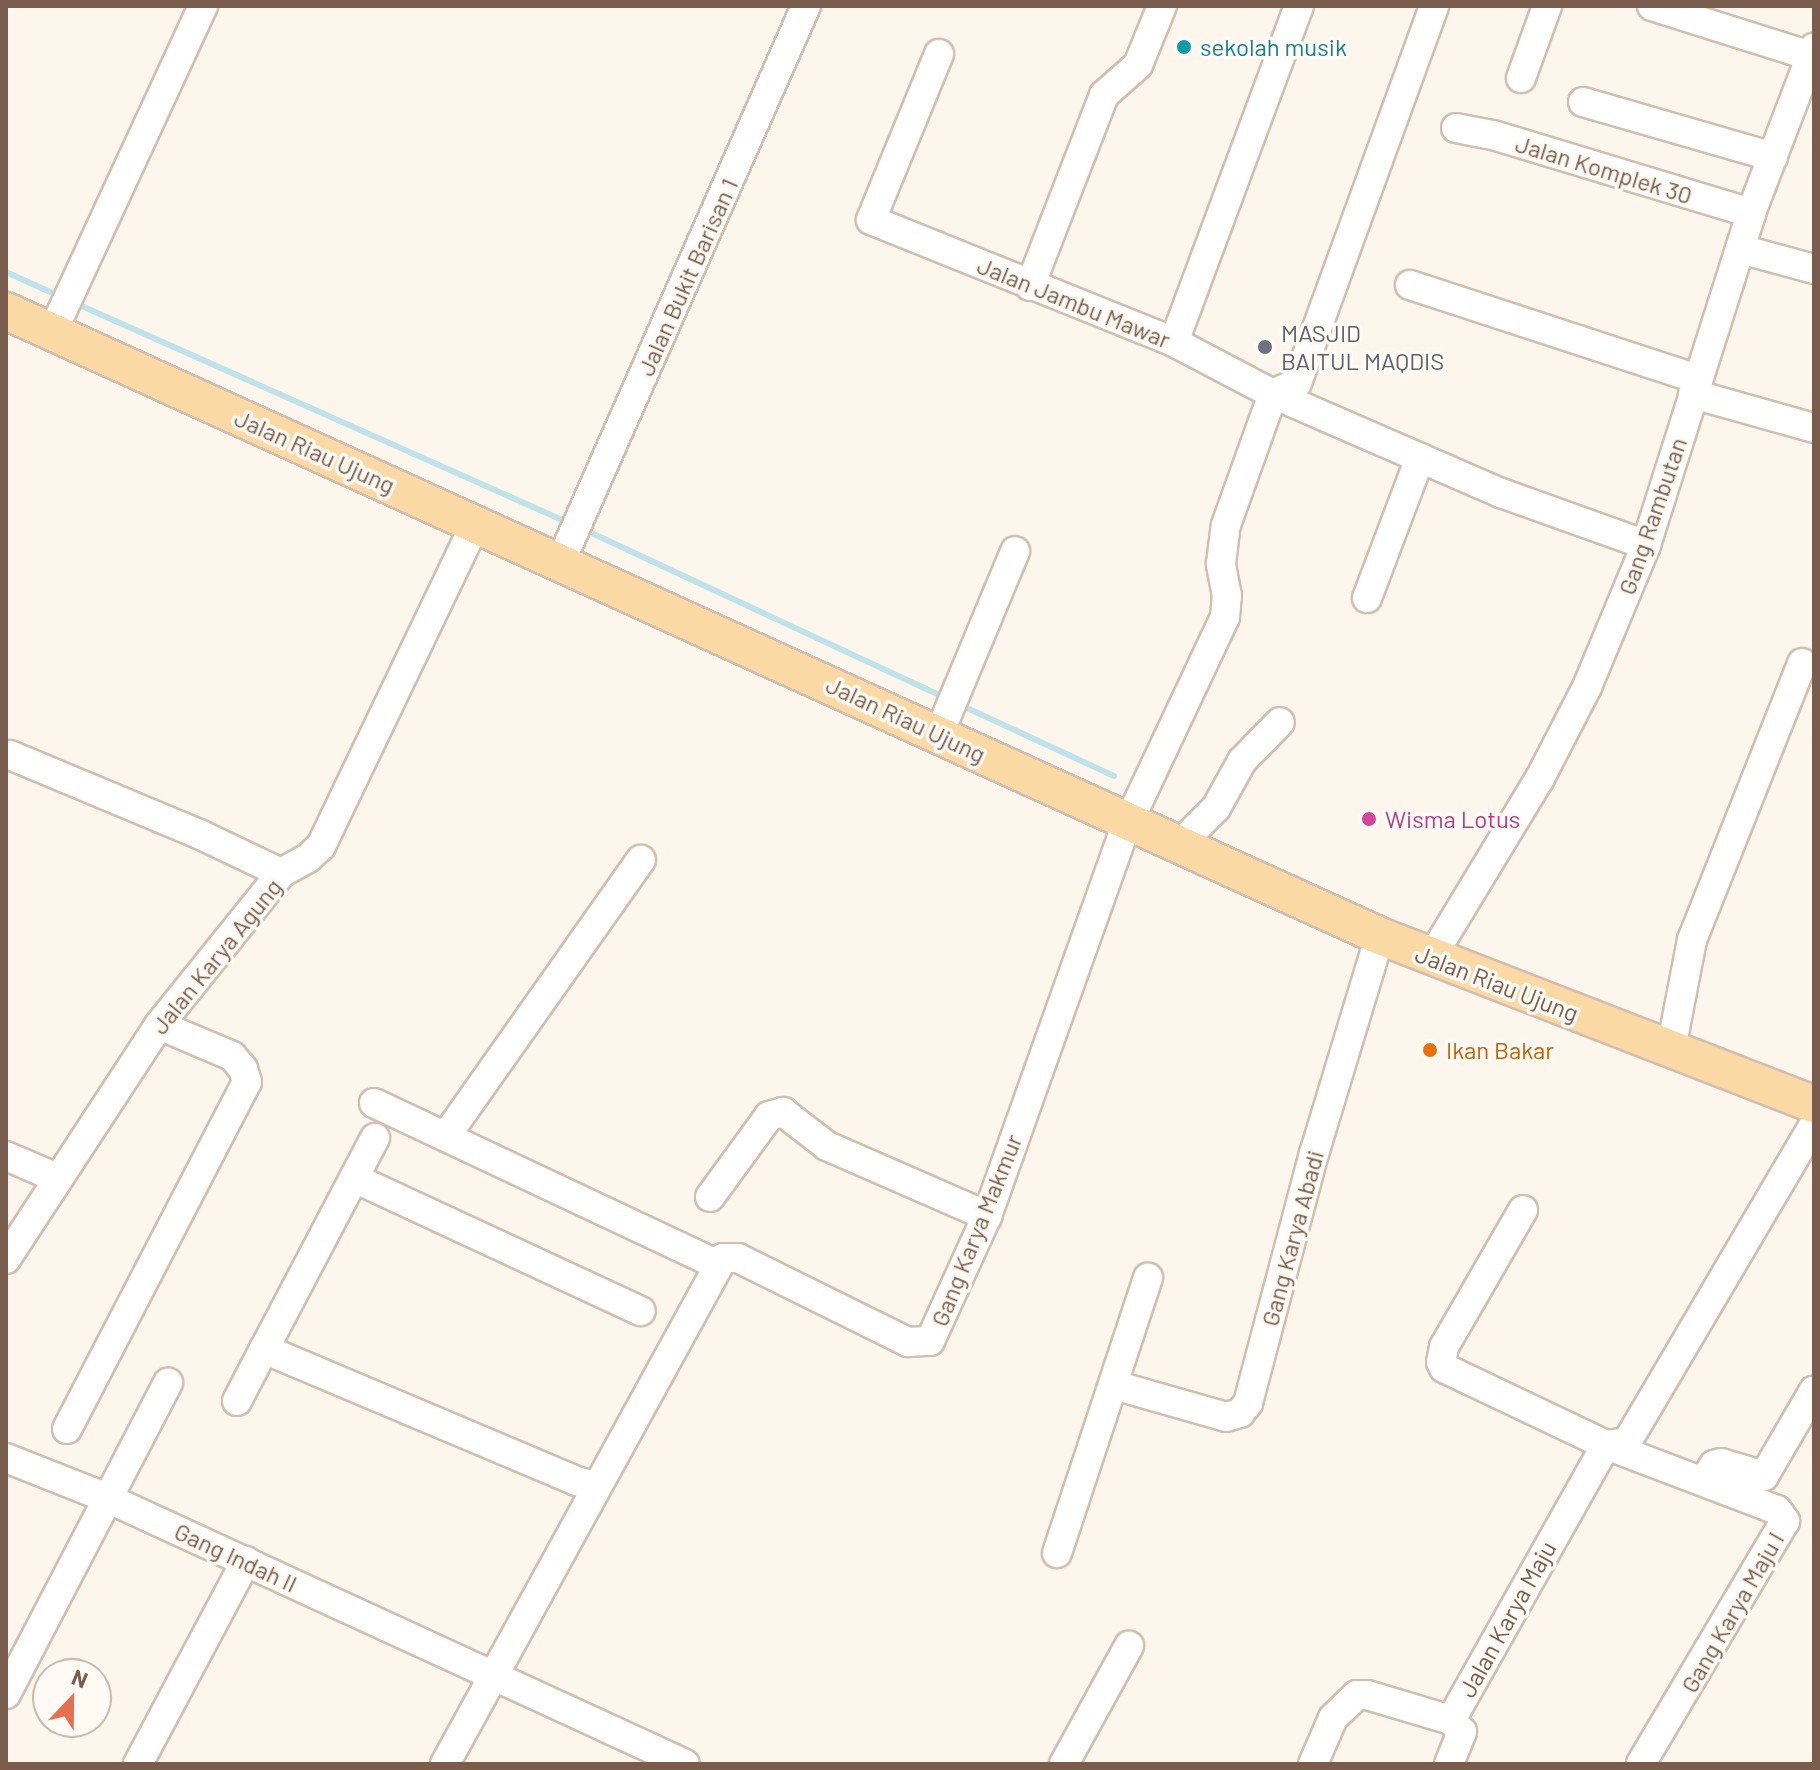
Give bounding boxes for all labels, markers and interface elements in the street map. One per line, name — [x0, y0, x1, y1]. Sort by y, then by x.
place label: sekolah musik — [1200, 33, 1347, 61]
marker: sekolah musik — [1175, 38, 1193, 56]
street label: Jalan Komplek 30 — [1512, 128, 1696, 210]
street label: Jalan Bukit Barisan 1 — [631, 174, 743, 380]
street label: Jalan Jambu Mawar — [973, 250, 1175, 354]
place label: MASJID BAITUL MAQDIS — [1281, 319, 1444, 375]
marker: MASJID BAITUL MAQDIS — [1256, 338, 1274, 356]
street label: Jalan Riau Ujung — [230, 403, 400, 499]
street label: Gang Rambutan — [1612, 434, 1692, 598]
street label: Jalan Riau Ujung — [822, 670, 990, 768]
place label: Wisma Lotus — [1385, 805, 1520, 833]
marker: Wisma Lotus — [1360, 810, 1378, 828]
street label: Jalan Karya Agung — [145, 873, 287, 1039]
street label: Jalan Riau Ujung — [1411, 939, 1583, 1027]
place label: Ikan Bakar — [1446, 1036, 1554, 1064]
marker: Ikan Bakar — [1421, 1041, 1439, 1059]
street label: Gang Karya Makmur — [924, 1130, 1028, 1330]
street label: Gang Karya Abadi — [1255, 1147, 1329, 1329]
street label: Gang Indah II — [170, 1516, 302, 1598]
street label: Gang Karya Maju I — [1674, 1527, 1790, 1697]
street label: Jalan Karya Maju — [1452, 1536, 1562, 1702]
north arrow — [32, 1658, 112, 1738]
text: N — [69, 1663, 92, 1692]

